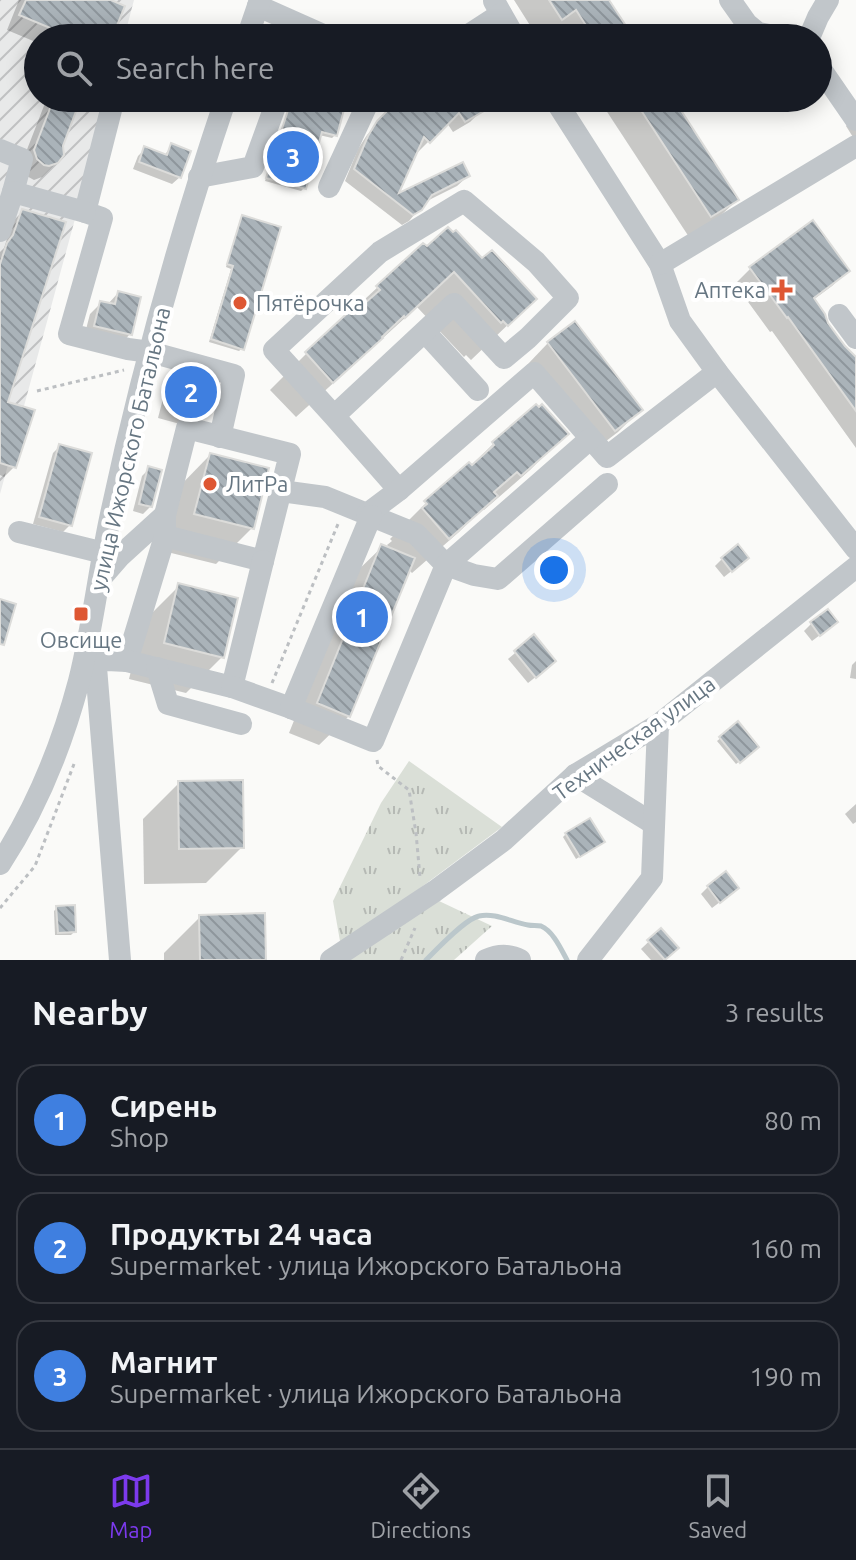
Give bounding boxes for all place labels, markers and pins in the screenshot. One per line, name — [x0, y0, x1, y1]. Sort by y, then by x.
pin: 3 — [267, 127, 319, 187]
place label: Аптека — [695, 277, 766, 302]
marker: Аптека — [773, 281, 791, 299]
place label: Пятёрочка — [256, 290, 365, 315]
marker: Пятёрочка — [231, 294, 249, 312]
pin: 2 — [165, 362, 217, 422]
place label: ЛитРа — [226, 471, 288, 496]
marker: ЛитРа — [201, 475, 219, 493]
pin: 1 — [336, 587, 388, 647]
marker: Овсище — [72, 605, 90, 623]
place label: Овсище — [40, 627, 122, 652]

